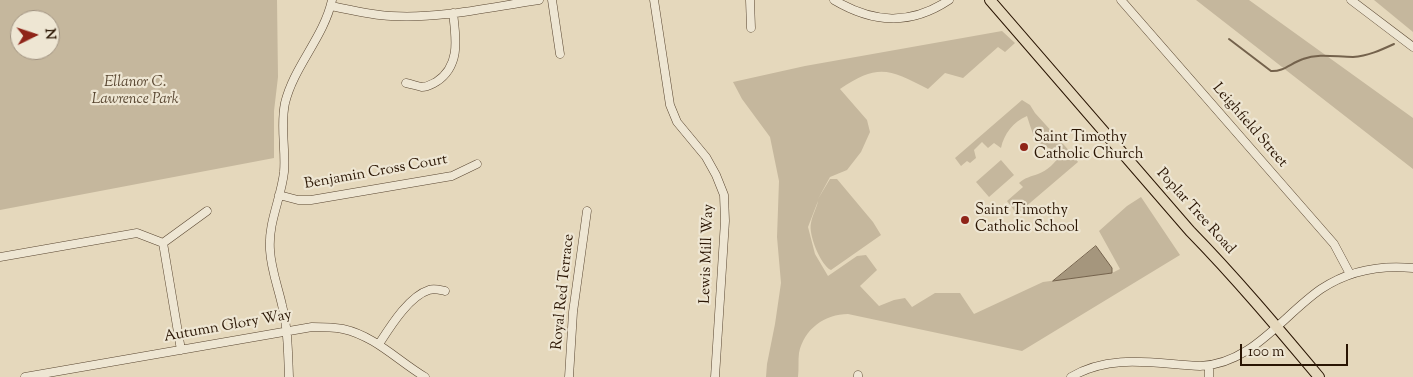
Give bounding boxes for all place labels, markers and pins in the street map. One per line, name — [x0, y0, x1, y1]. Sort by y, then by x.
place label: Saint Timothy Catholic Church — [1034, 129, 1143, 164]
marker: Saint Timothy Catholic Church — [1018, 141, 1030, 153]
place label: Saint Timothy Catholic School — [975, 202, 1079, 237]
marker: Saint Timothy Catholic School — [959, 214, 971, 226]

